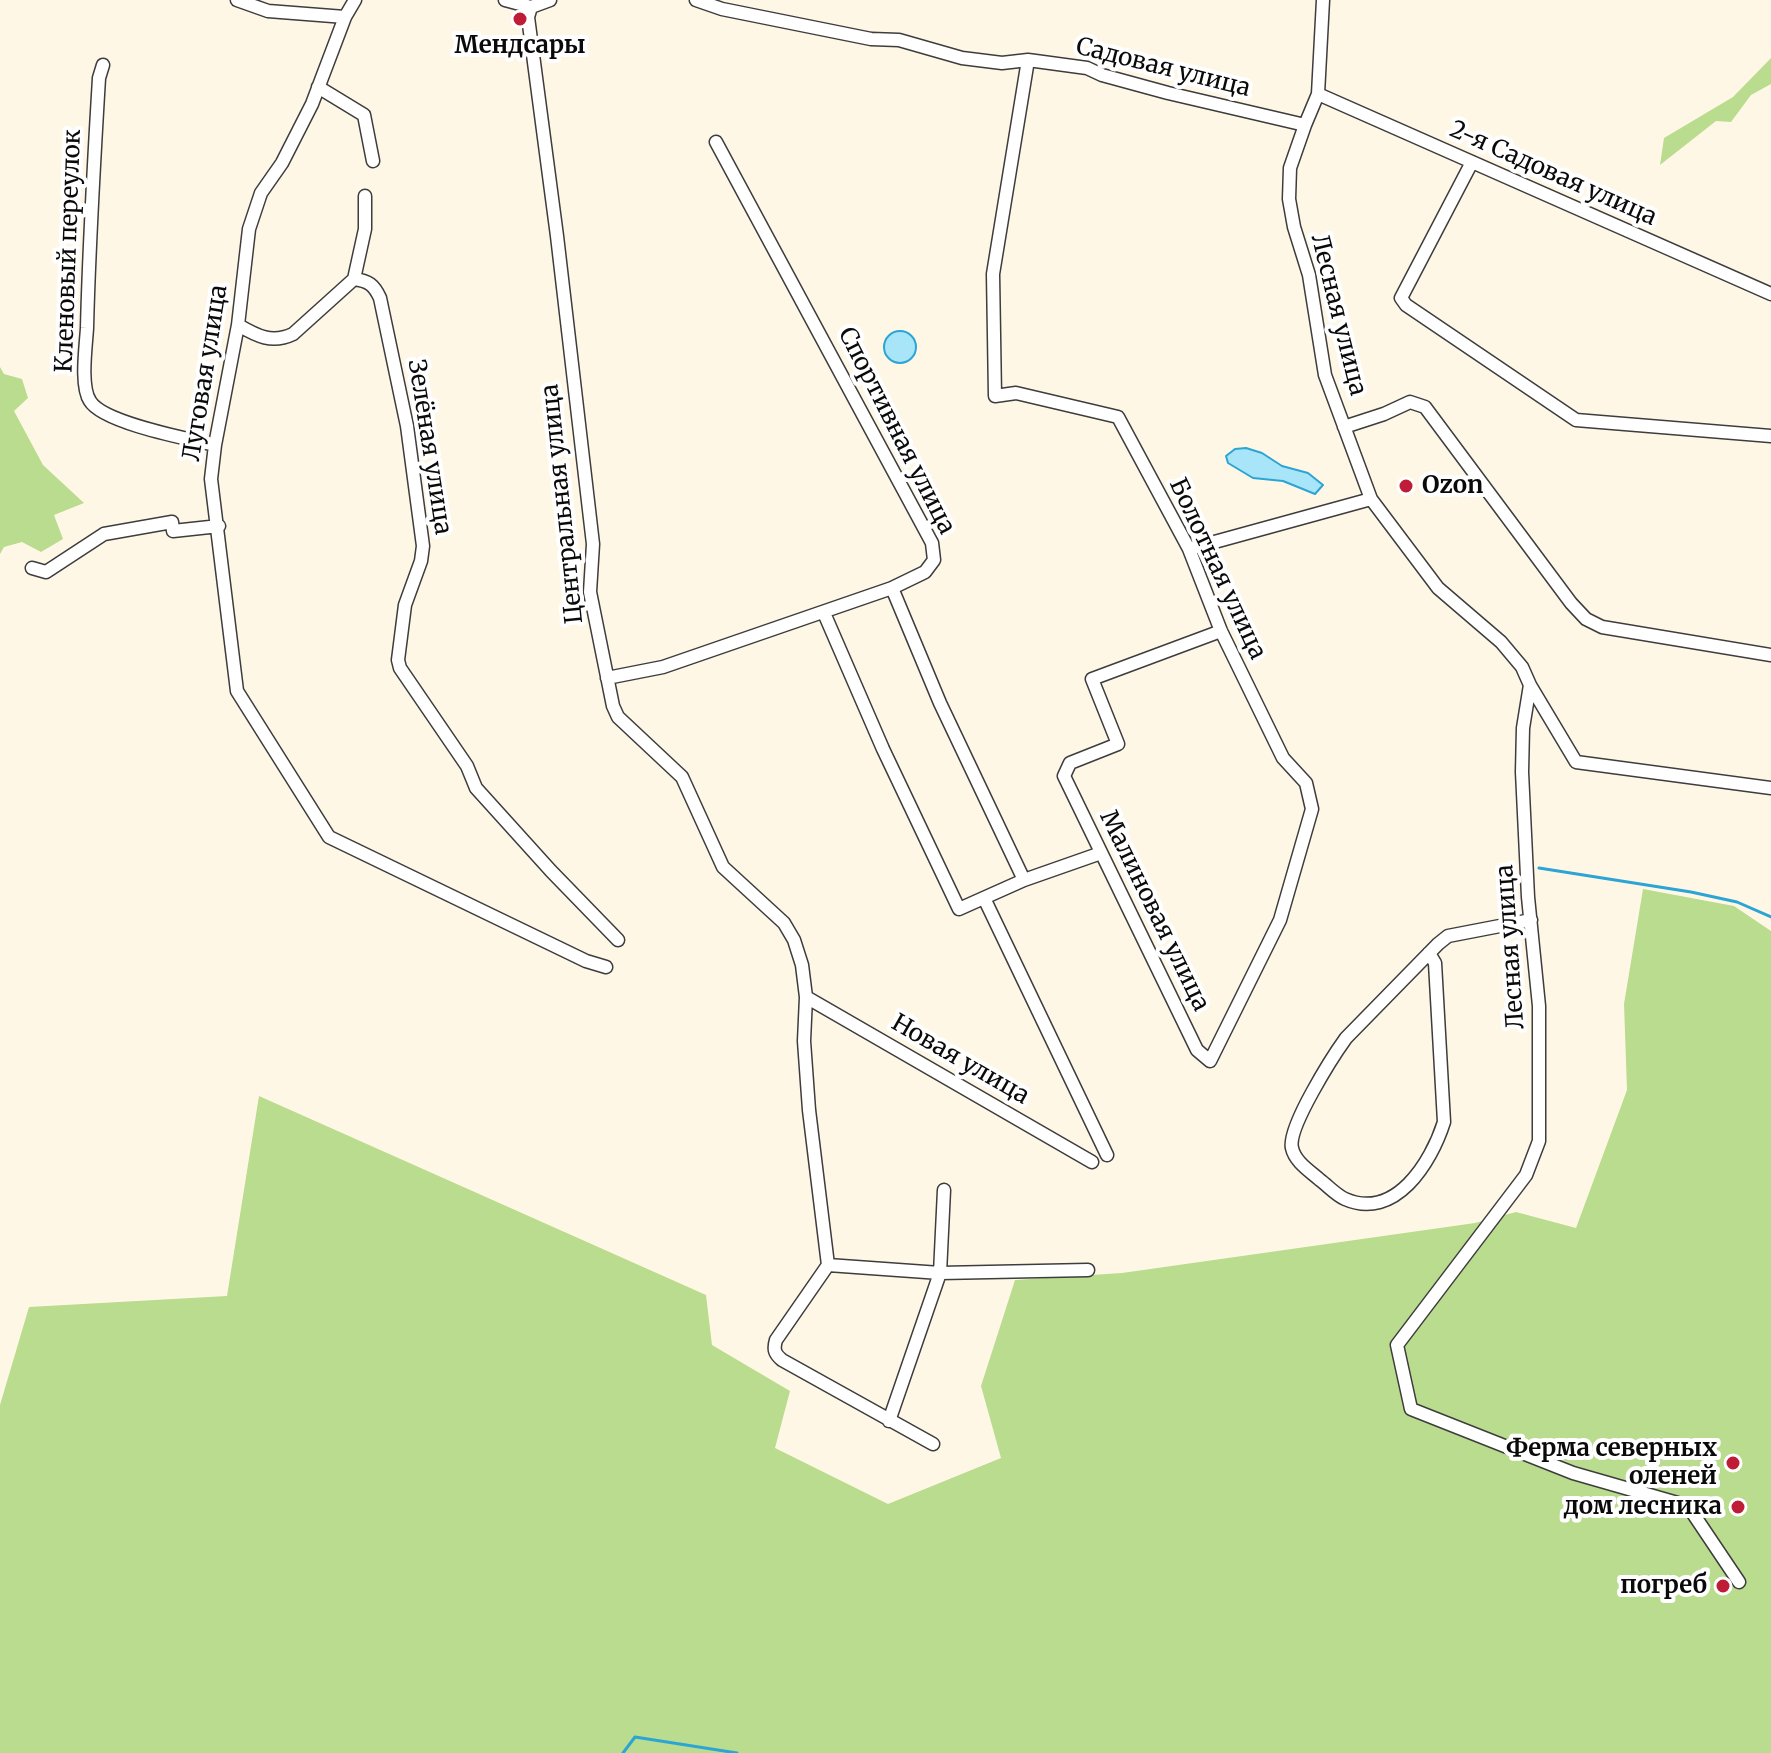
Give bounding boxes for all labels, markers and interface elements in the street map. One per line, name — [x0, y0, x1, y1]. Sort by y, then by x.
marker: Мендсары — [511, 10, 529, 28]
place label: Мендсары — [454, 32, 586, 60]
street label: Садовая улица — [1073, 32, 1253, 104]
street label: 2-я Садовая улица — [1445, 115, 1661, 233]
street label: Кленовый переулок — [50, 129, 88, 373]
street label: Лесная улица — [1304, 231, 1372, 399]
street label: Луговая улица — [178, 283, 234, 463]
street label: Спортивная улица — [831, 323, 961, 539]
street label: Зелёная улица — [401, 357, 457, 537]
street label: Центральная улица — [536, 383, 590, 625]
place label: Ozon — [1422, 472, 1483, 500]
street label: Болотная улица — [1162, 474, 1272, 664]
marker: Ozon — [1397, 477, 1415, 495]
street label: Малиновая улица — [1093, 806, 1215, 1016]
street label: Лесная улица — [1491, 864, 1531, 1030]
street label: Новая улица — [886, 1009, 1034, 1111]
place label: Ферма северных оленей — [1506, 1435, 1717, 1491]
marker: Ферма северных оленей — [1724, 1454, 1742, 1472]
place label: дом лесника — [1564, 1493, 1722, 1521]
marker: дом лесника — [1729, 1498, 1747, 1516]
place label: погреб — [1620, 1572, 1707, 1600]
marker: погреб — [1714, 1577, 1732, 1595]

